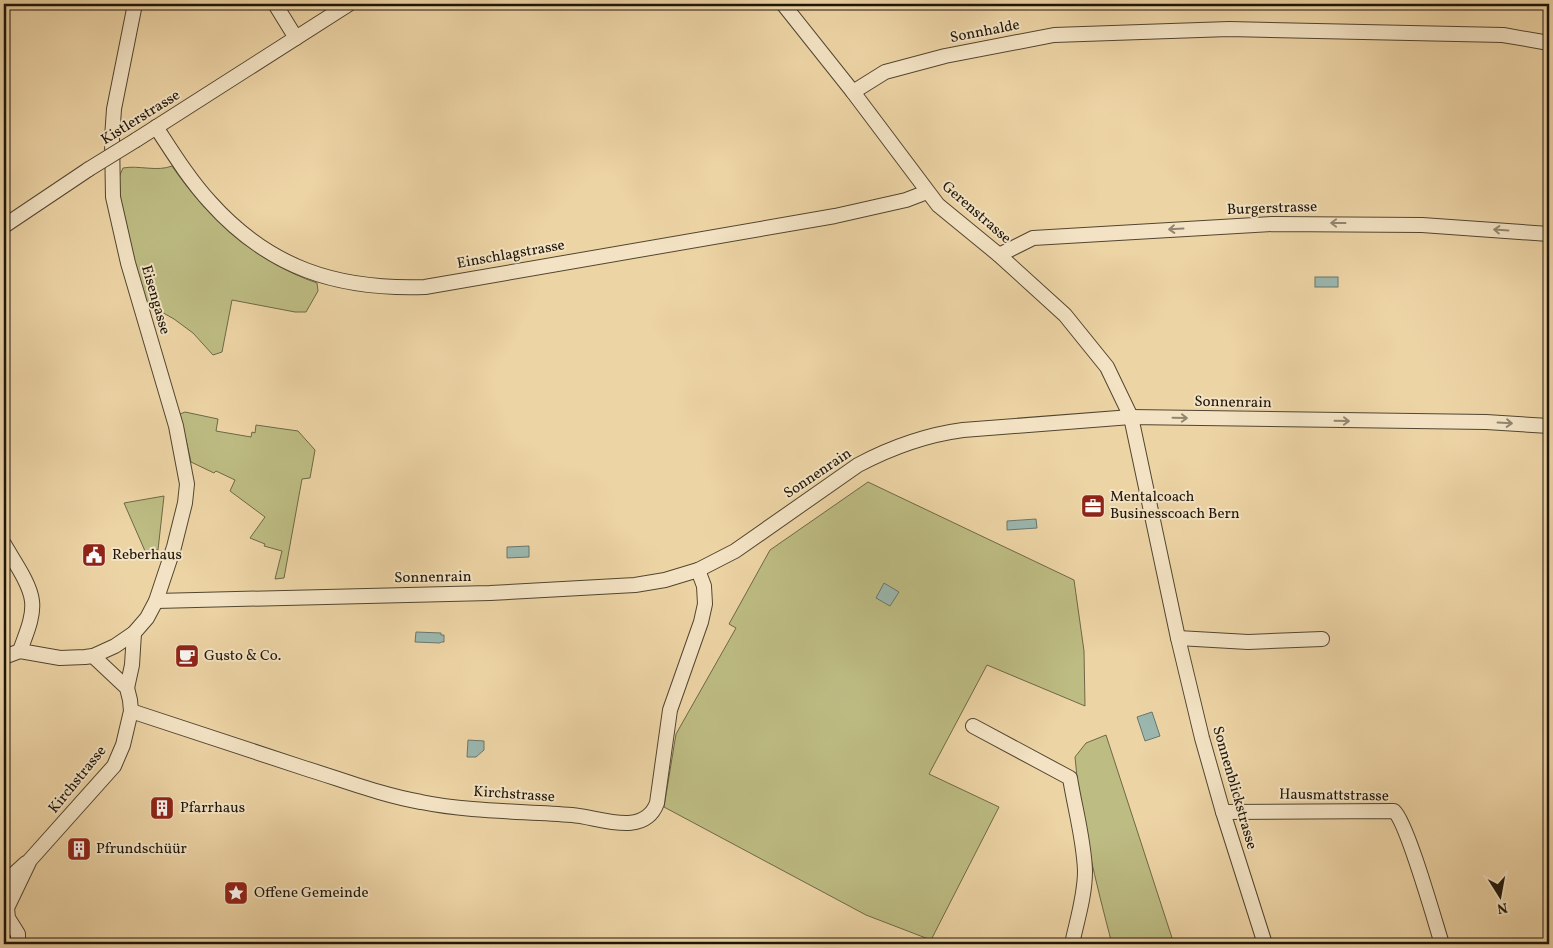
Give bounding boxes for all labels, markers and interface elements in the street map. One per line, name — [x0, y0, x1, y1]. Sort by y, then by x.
street label: Sonnhalde — [948, 15, 1022, 49]
street label: Kistlerstrasse — [97, 85, 185, 151]
street label: Gerenstrasse — [937, 177, 1015, 249]
street label: Burgerstrasse — [1226, 197, 1318, 221]
one-way arrow — [1331, 218, 1347, 228]
one-way arrow — [1168, 225, 1184, 234]
one-way arrow — [1493, 225, 1509, 234]
street label: Einschlagstrasse — [455, 235, 567, 275]
street label: Eisengasse — [135, 263, 175, 337]
street label: Sonnenrain — [1194, 392, 1272, 414]
one-way arrow — [1172, 413, 1188, 423]
one-way arrow — [1334, 416, 1350, 426]
one-way arrow — [1496, 419, 1512, 428]
street label: Sonnenrain — [780, 444, 856, 504]
place label: Mentalcoach Businesscoach Bern — [1110, 487, 1240, 525]
office icon: Mentalcoach Businesscoach Bern — [1080, 493, 1106, 519]
public building icon: Reberhaus — [81, 542, 107, 568]
place label: Reberhaus — [112, 545, 182, 566]
street label: Sonnenrain — [394, 567, 472, 589]
cafe icon: Gusto & Co. — [174, 643, 200, 669]
place label: Gusto & Co. — [204, 646, 281, 667]
street label: Sonnenblickstrasse — [1206, 724, 1262, 852]
street label: Kirchstrasse — [44, 742, 112, 818]
street label: Kirchstrasse — [473, 782, 555, 808]
street label: Hausmattstrasse — [1279, 785, 1389, 807]
building icon: Pfarrhaus — [149, 795, 175, 821]
place label: Pfarrhaus — [180, 798, 245, 819]
building icon: Pfrundschüür — [66, 836, 92, 862]
place label: Pfrundschüür — [96, 839, 187, 860]
north arrow — [1476, 870, 1526, 920]
place icon: Offene Gemeinde — [223, 880, 249, 906]
place label: Offene Gemeinde — [254, 883, 369, 904]
text: N — [1495, 897, 1509, 918]

